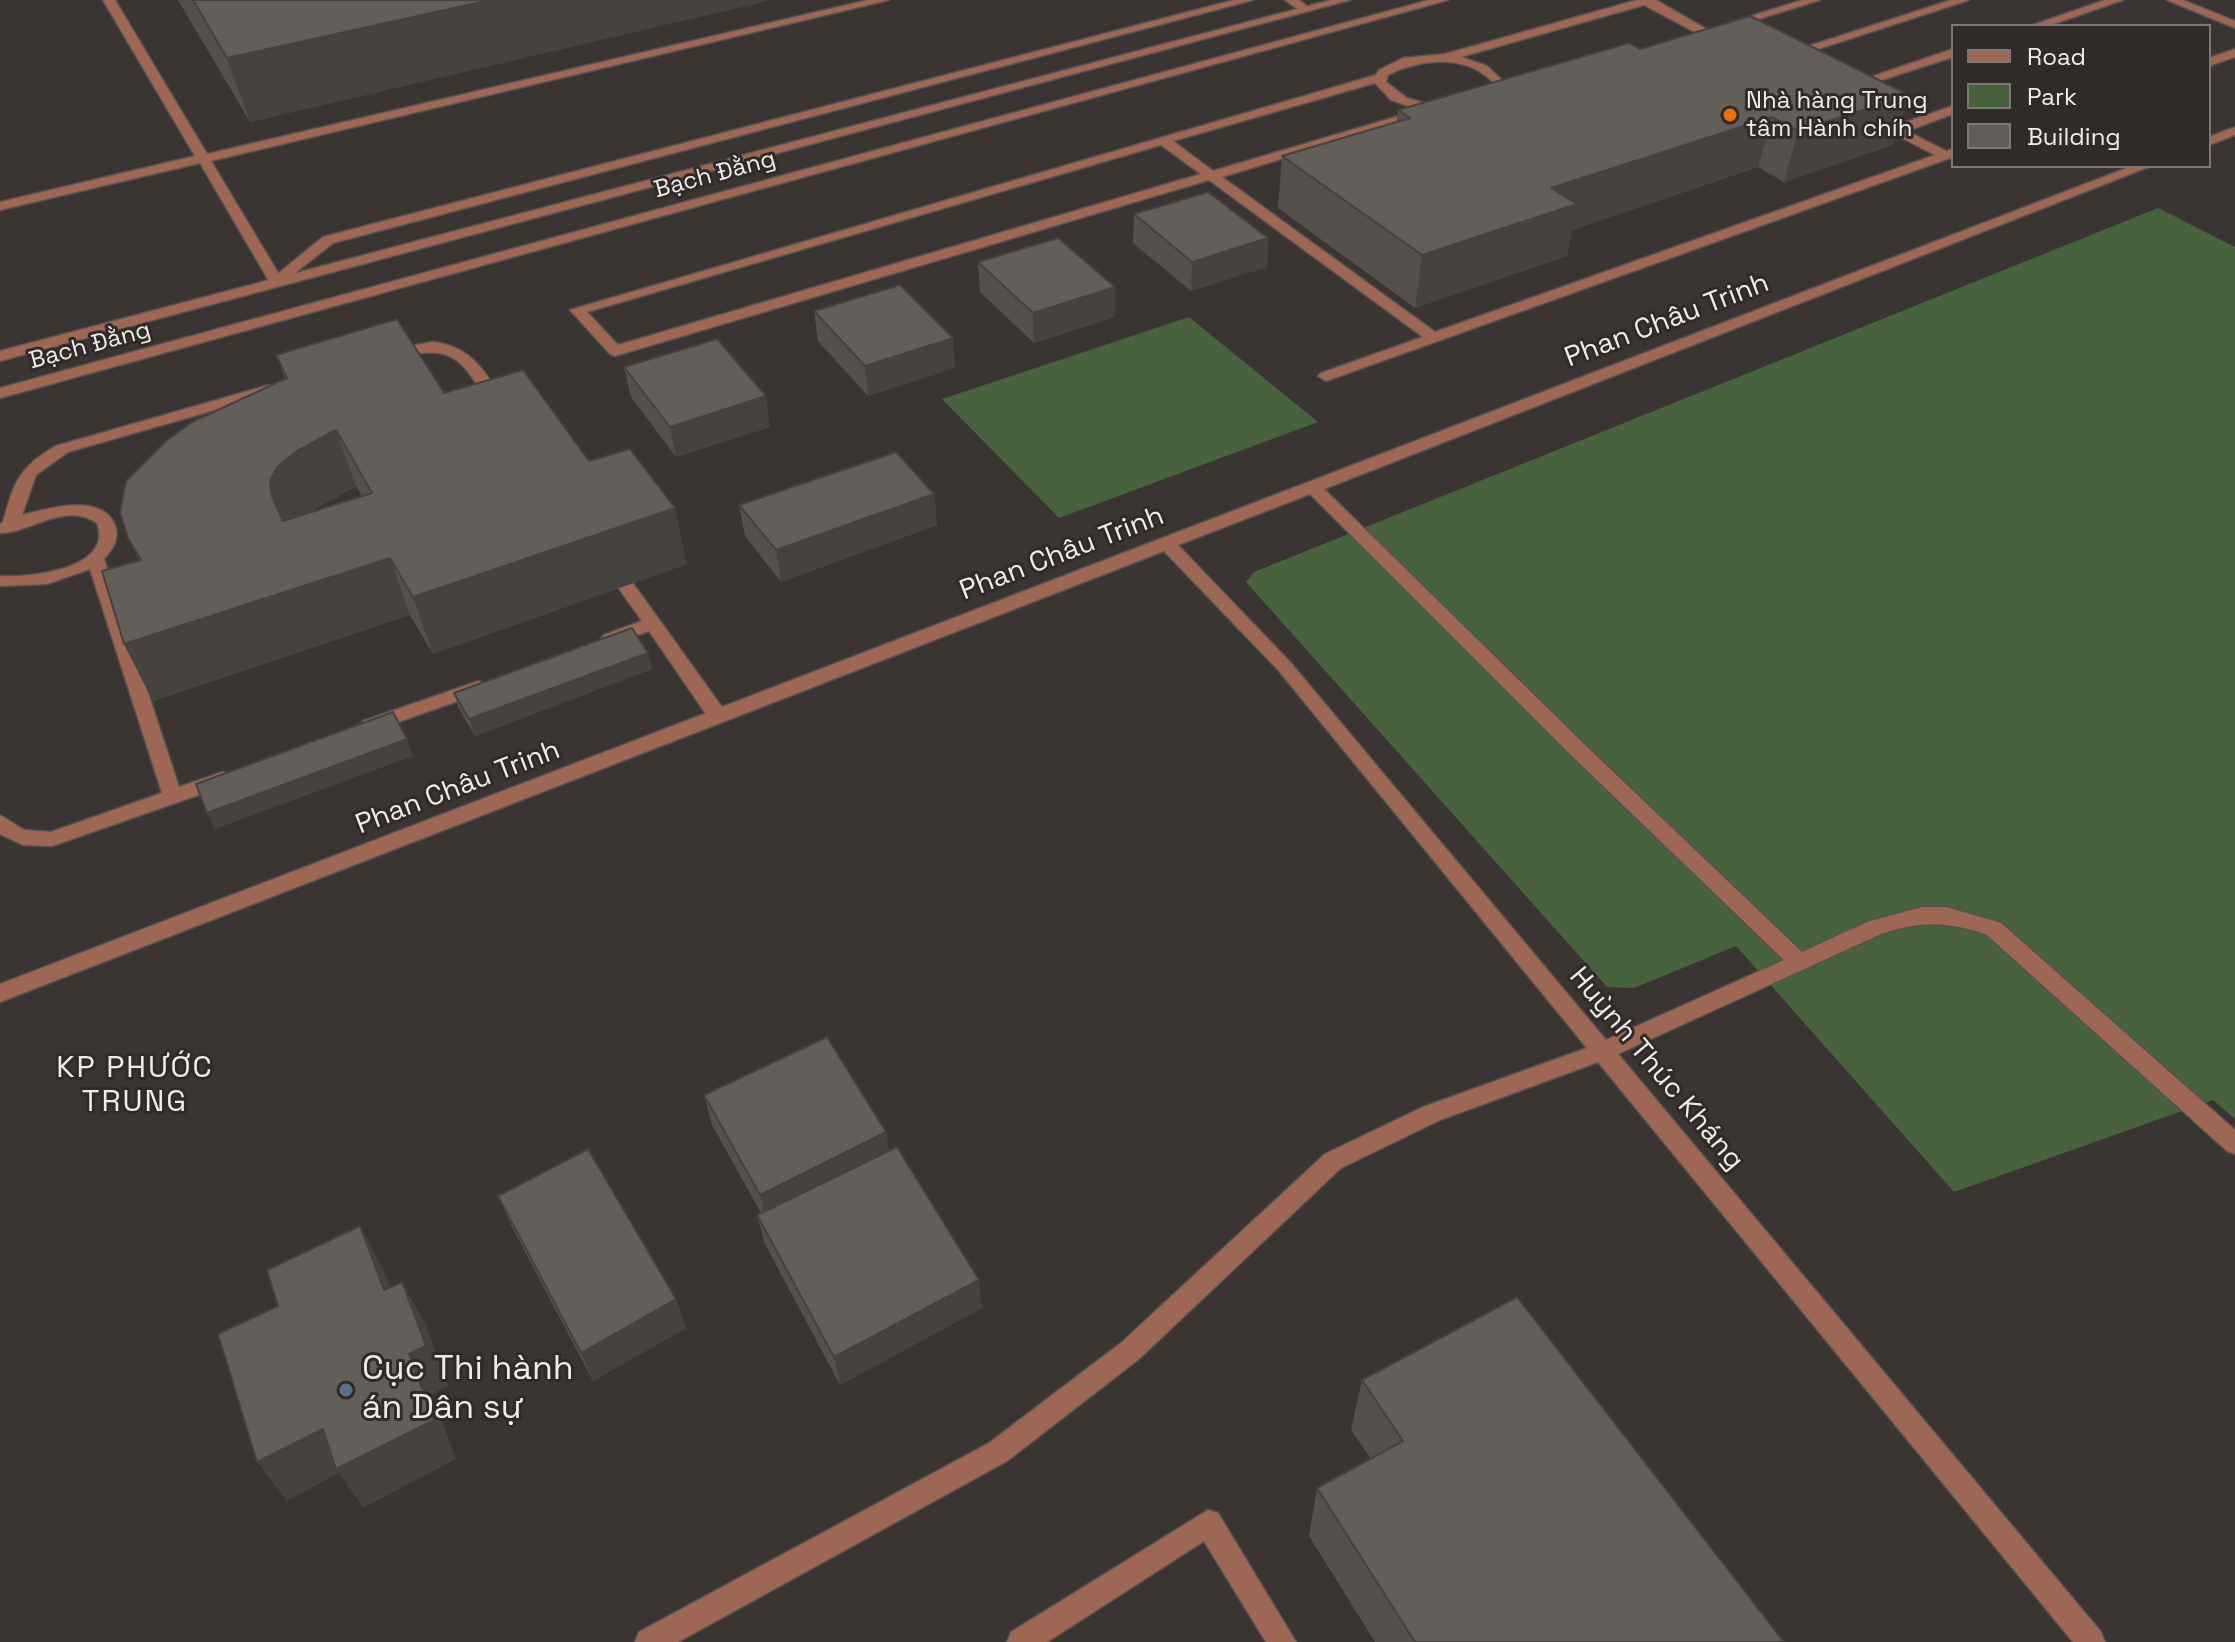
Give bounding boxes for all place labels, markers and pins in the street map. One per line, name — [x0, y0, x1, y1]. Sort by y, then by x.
place label: Nhà hàng Trung tâm Hành chíh — [1746, 87, 1928, 143]
marker: Nhà hàng Trung tâm Hành chíh — [1721, 106, 1739, 124]
place label: Cục Thi hành án Dân sự — [362, 1350, 574, 1430]
marker: Cục Thi hành án Dân sự — [337, 1381, 355, 1399]

